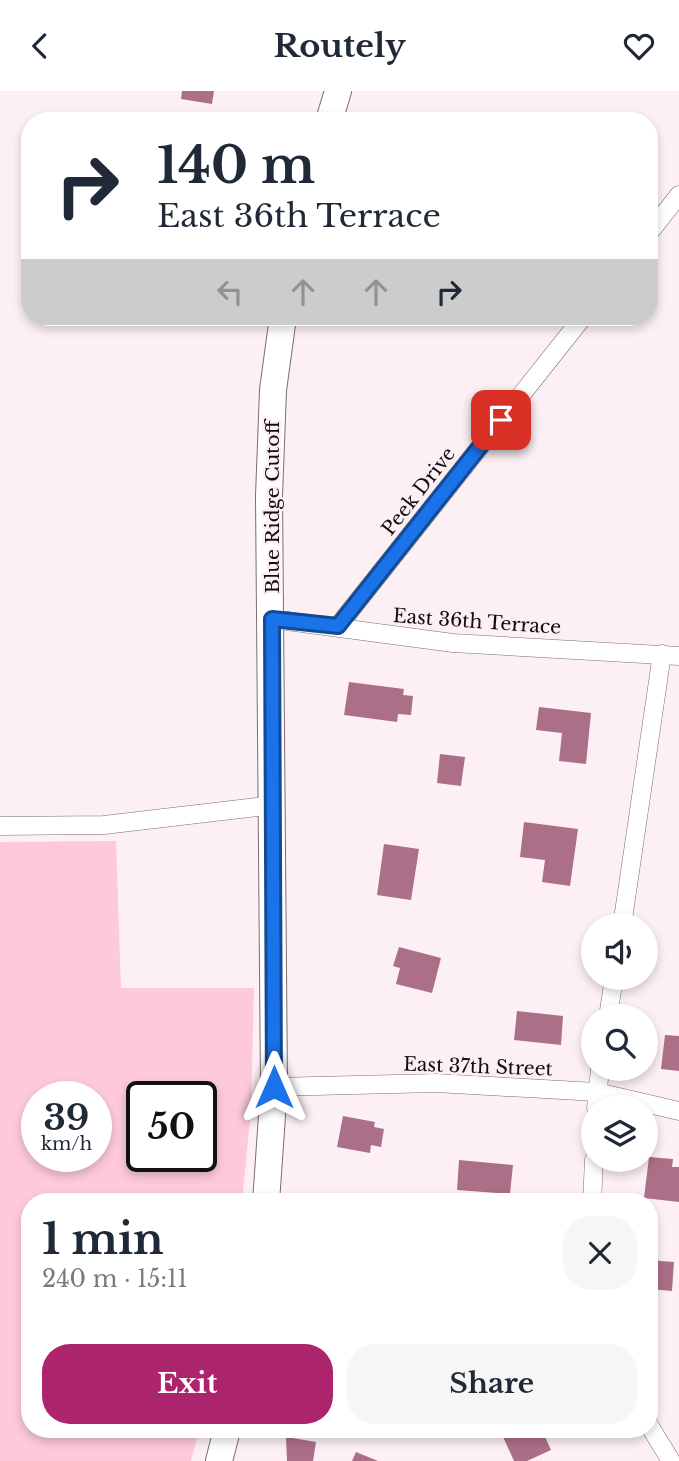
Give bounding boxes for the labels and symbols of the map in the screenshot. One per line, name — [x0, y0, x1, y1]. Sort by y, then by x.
pin — [471, 390, 531, 450]
street label: Blue Ridge Cutoff — [261, 418, 284, 594]
street label: Peek Drive — [377, 443, 460, 540]
street label: East 36th Terrace — [392, 604, 562, 639]
position arrow — [237, 1050, 311, 1124]
street label: East 37th Street — [403, 1052, 554, 1081]
speed limit sign: 50 — [126, 1081, 217, 1172]

